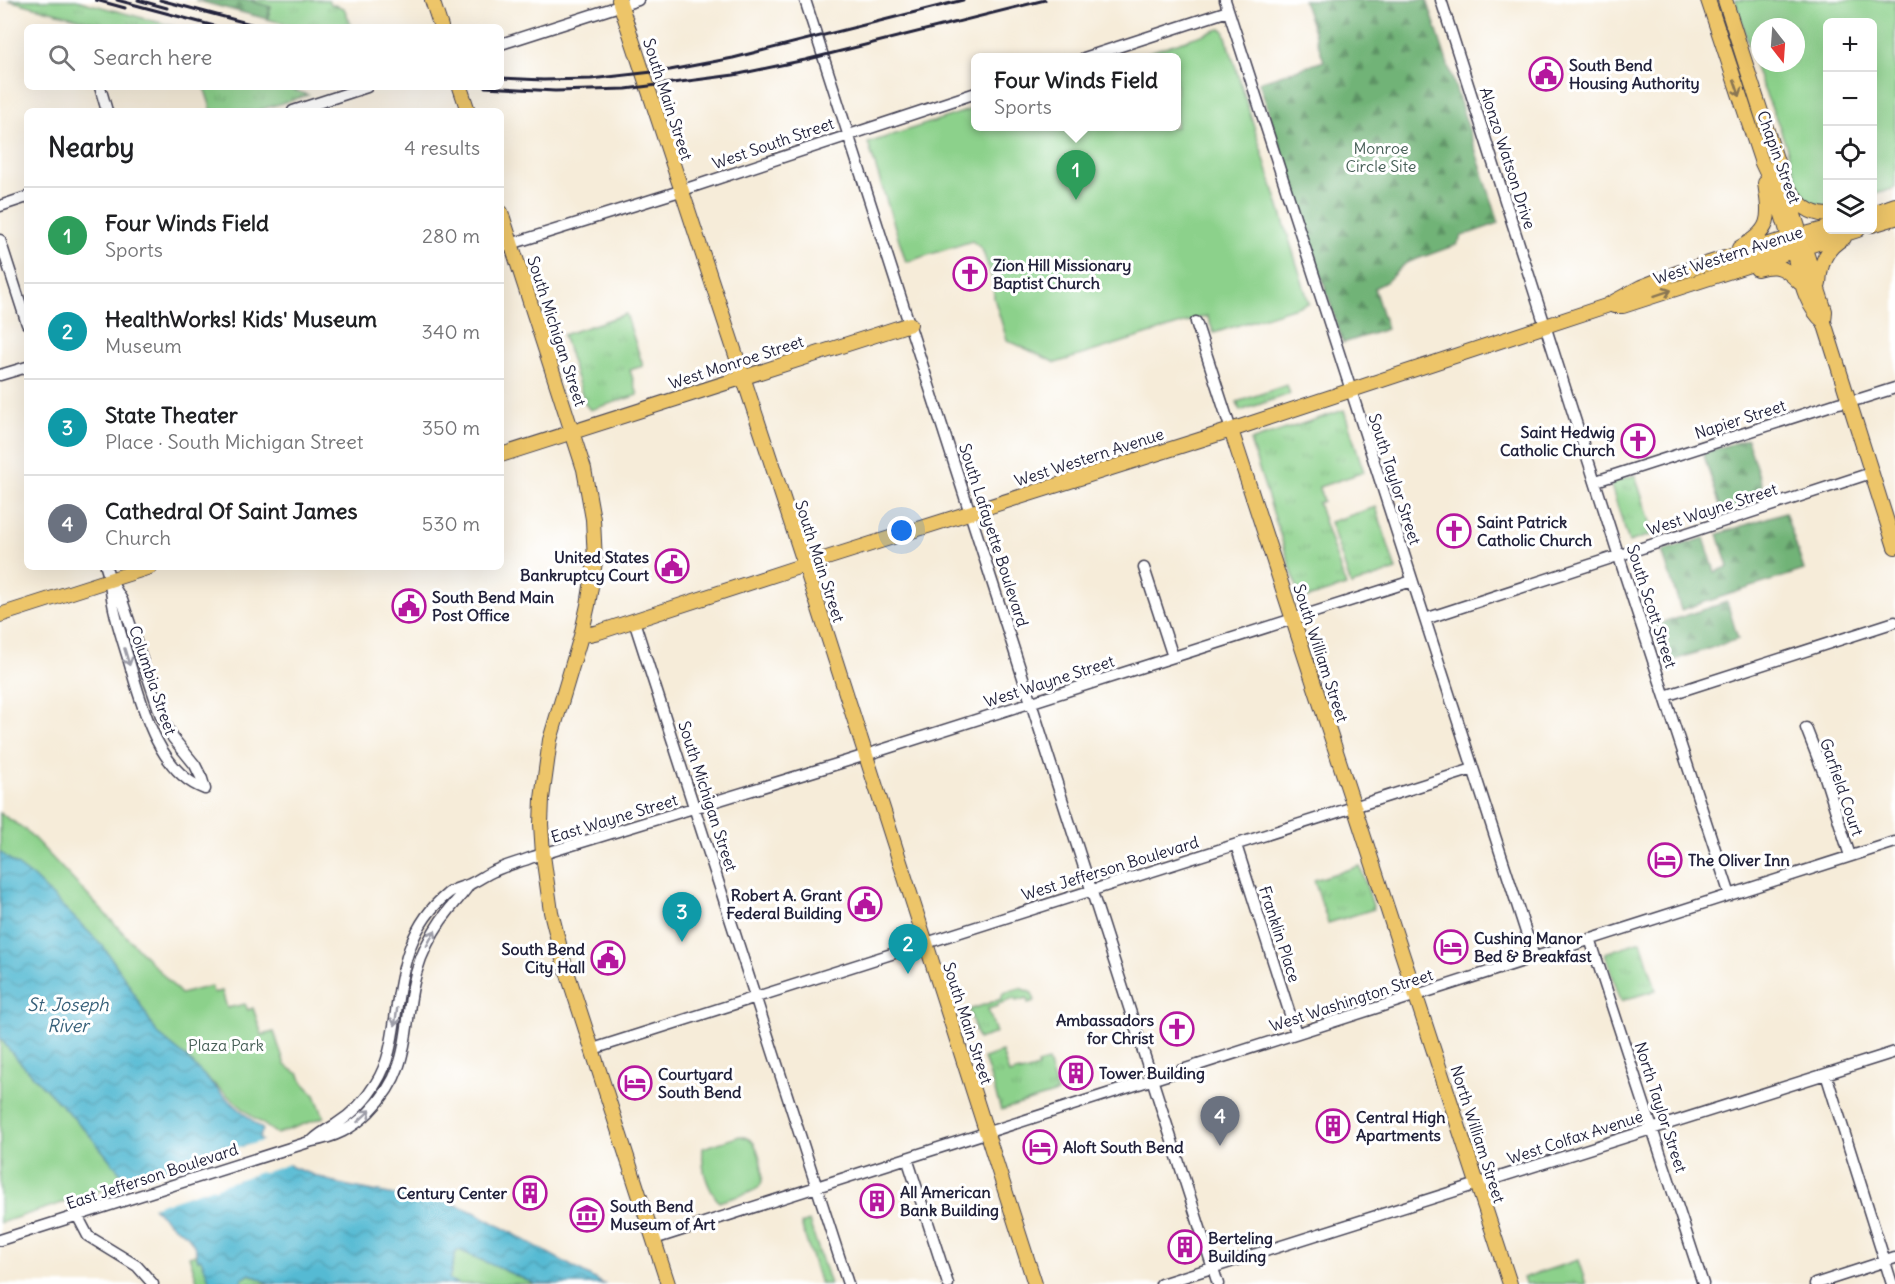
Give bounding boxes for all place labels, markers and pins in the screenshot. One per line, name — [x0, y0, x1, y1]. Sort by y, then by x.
place label: South Bend Housing Authority — [1569, 55, 1700, 94]
public building icon: South Bend Housing Authority — [1528, 56, 1564, 92]
pin: 1 — [1056, 150, 1096, 200]
place label: Zion Hill Missionary Baptist Church — [993, 255, 1131, 294]
church icon: Zion Hill Missionary Baptist Church — [952, 256, 988, 292]
place label: Saint Hedwig Catholic Church — [1500, 422, 1615, 460]
church icon: Saint Hedwig Catholic Church — [1620, 423, 1656, 459]
place label: Saint Patrick Catholic Church — [1477, 512, 1592, 550]
church icon: Saint Patrick Catholic Church — [1436, 513, 1472, 549]
place label: United States Bankruptcy Court — [520, 547, 650, 586]
public building icon: United States Bankruptcy Court — [654, 548, 690, 584]
place label: South Bend Main Post Office — [432, 587, 554, 625]
public building icon: South Bend Main Post Office — [391, 588, 427, 624]
hotel icon: The Oliver Inn — [1647, 842, 1683, 878]
place label: The Oliver Inn — [1688, 850, 1790, 870]
place label: Robert A. Grant Federal Building — [726, 885, 843, 924]
public building icon: Robert A. Grant Federal Building — [847, 886, 883, 922]
pin: 3 — [662, 892, 702, 942]
pin: 2 — [888, 924, 928, 974]
place label: Cushing Manor Bed & Breakfast — [1474, 928, 1592, 966]
hotel icon: Cushing Manor Bed & Breakfast — [1433, 929, 1469, 965]
place label: South Bend City Hall — [502, 939, 586, 978]
public building icon: South Bend City Hall — [590, 940, 626, 976]
place label: Ambassadors for Christ — [1056, 1010, 1155, 1048]
church icon: Ambassadors for Christ — [1159, 1011, 1195, 1047]
building icon: Tower Building — [1058, 1055, 1094, 1091]
place label: Tower Building — [1099, 1063, 1205, 1084]
place label: Courtyard South Bend — [658, 1064, 742, 1102]
hotel icon: Courtyard South Bend — [617, 1065, 653, 1101]
pin: 4 — [1200, 1096, 1240, 1146]
place label: Central High Apartments — [1356, 1107, 1445, 1146]
building icon: Central High Apartments — [1315, 1108, 1351, 1144]
hotel icon: Aloft South Bend — [1022, 1129, 1058, 1165]
place label: Aloft South Bend — [1063, 1137, 1184, 1157]
building icon: Century Center — [512, 1175, 548, 1211]
place label: All American Bank Building — [900, 1182, 999, 1221]
place label: Century Center — [397, 1183, 507, 1204]
building icon: All American Bank Building — [859, 1183, 895, 1219]
place label: South Bend Museum of Art — [610, 1196, 716, 1234]
museum icon: South Bend Museum of Art — [569, 1197, 605, 1233]
place label: Berteling Building — [1208, 1228, 1273, 1267]
building icon: Berteling Building — [1167, 1229, 1203, 1265]

